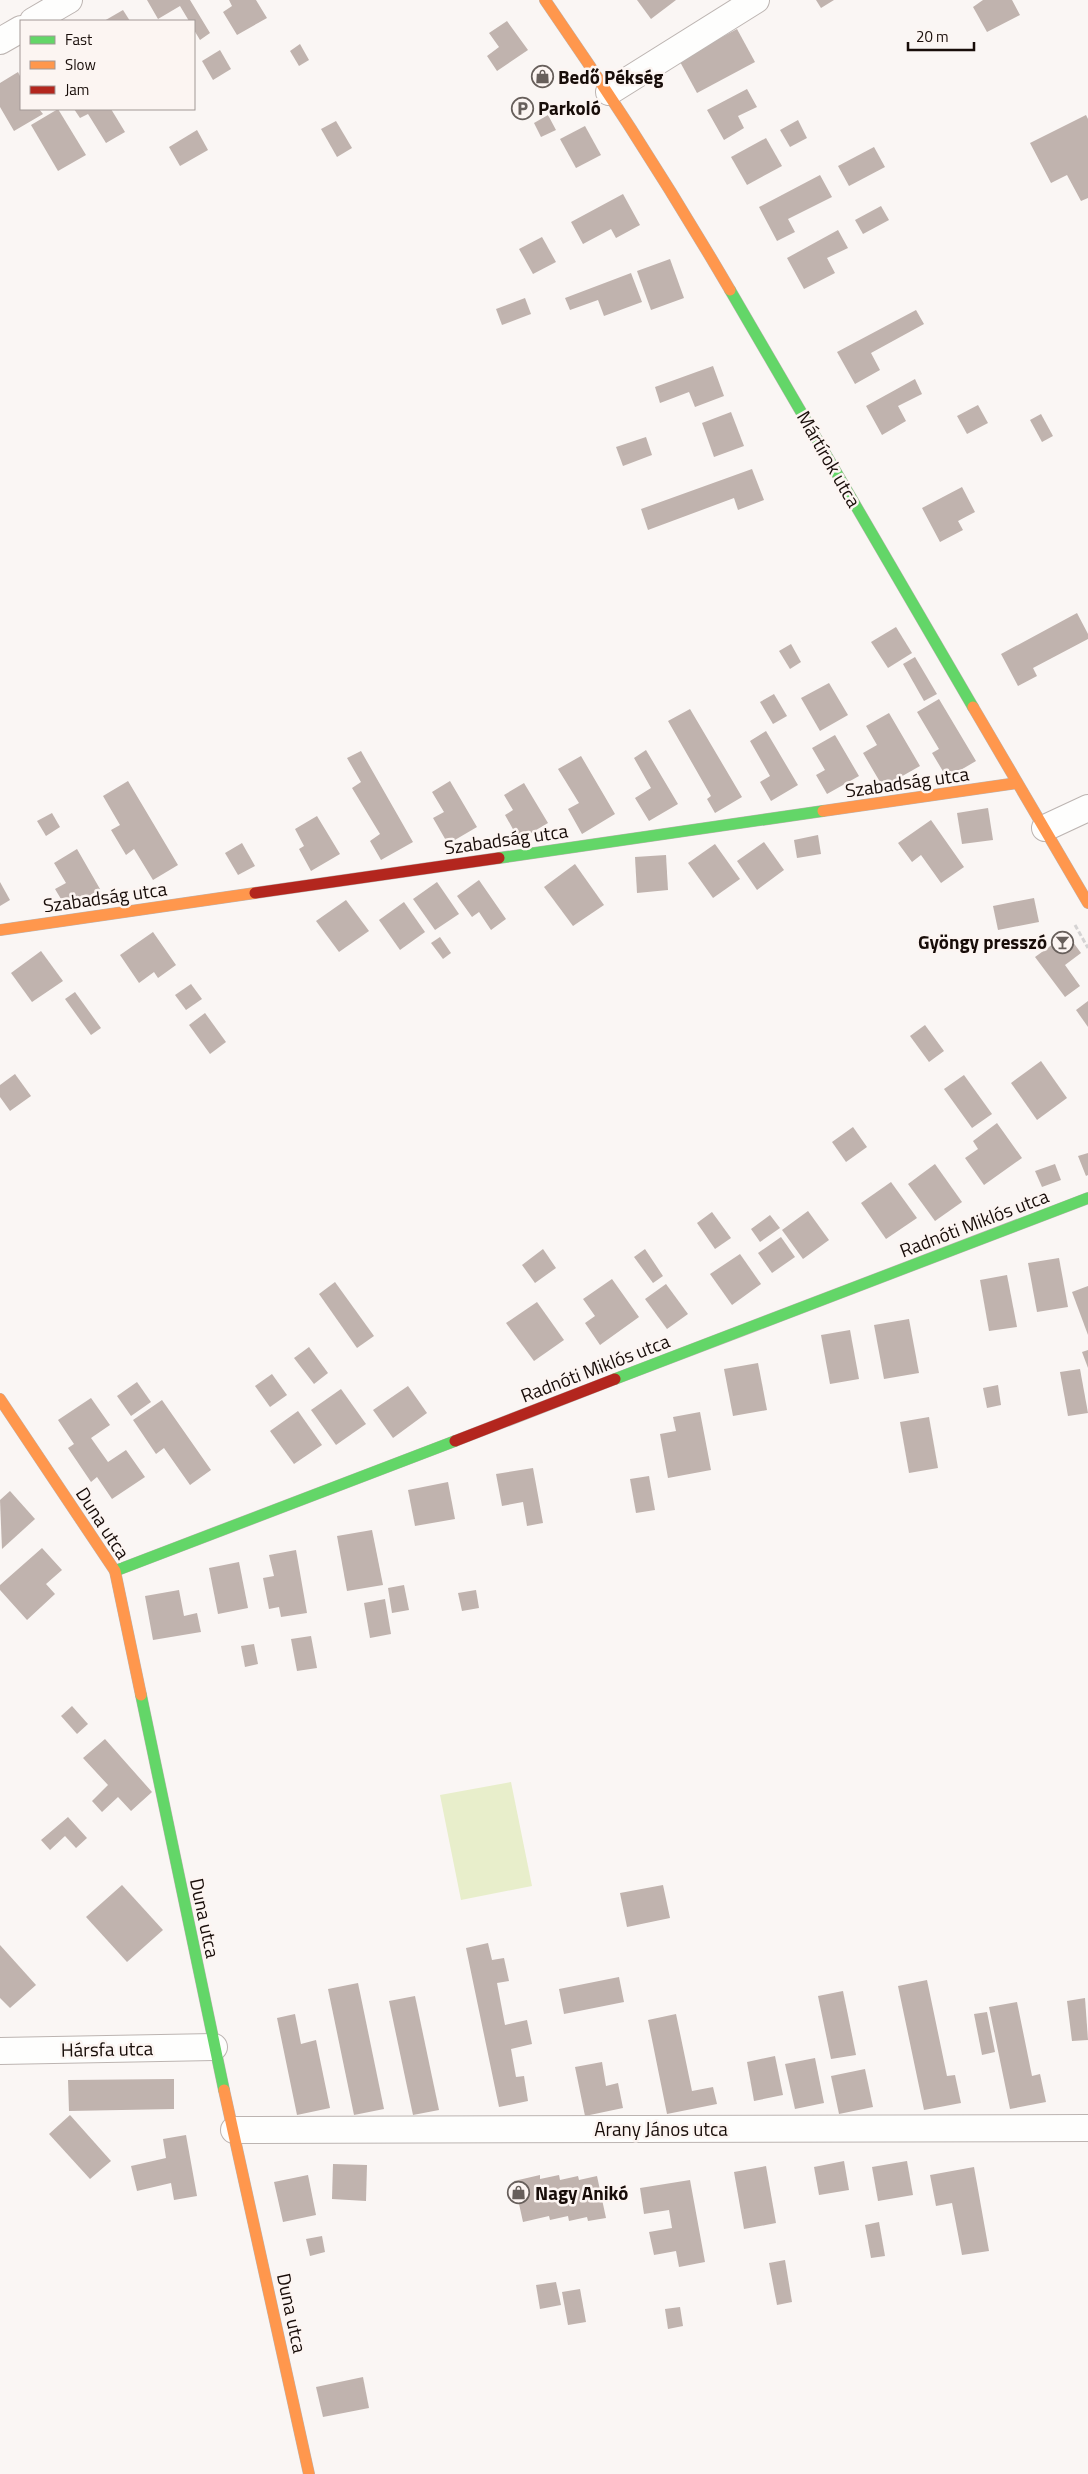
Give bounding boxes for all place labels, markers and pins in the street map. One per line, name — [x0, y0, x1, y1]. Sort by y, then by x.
place label: Bedő Pékség — [558, 62, 663, 91]
shop icon: Bedő Pékség — [530, 65, 554, 89]
place label: Parkoló — [538, 93, 601, 122]
parking icon: Parkoló — [510, 96, 534, 120]
place label: Gyöngy presszó — [918, 927, 1047, 956]
bar icon: Gyöngy presszó — [1051, 930, 1075, 954]
place label: Nagy Anikó — [535, 2178, 628, 2207]
shop icon: Nagy Anikó — [507, 2181, 531, 2205]

